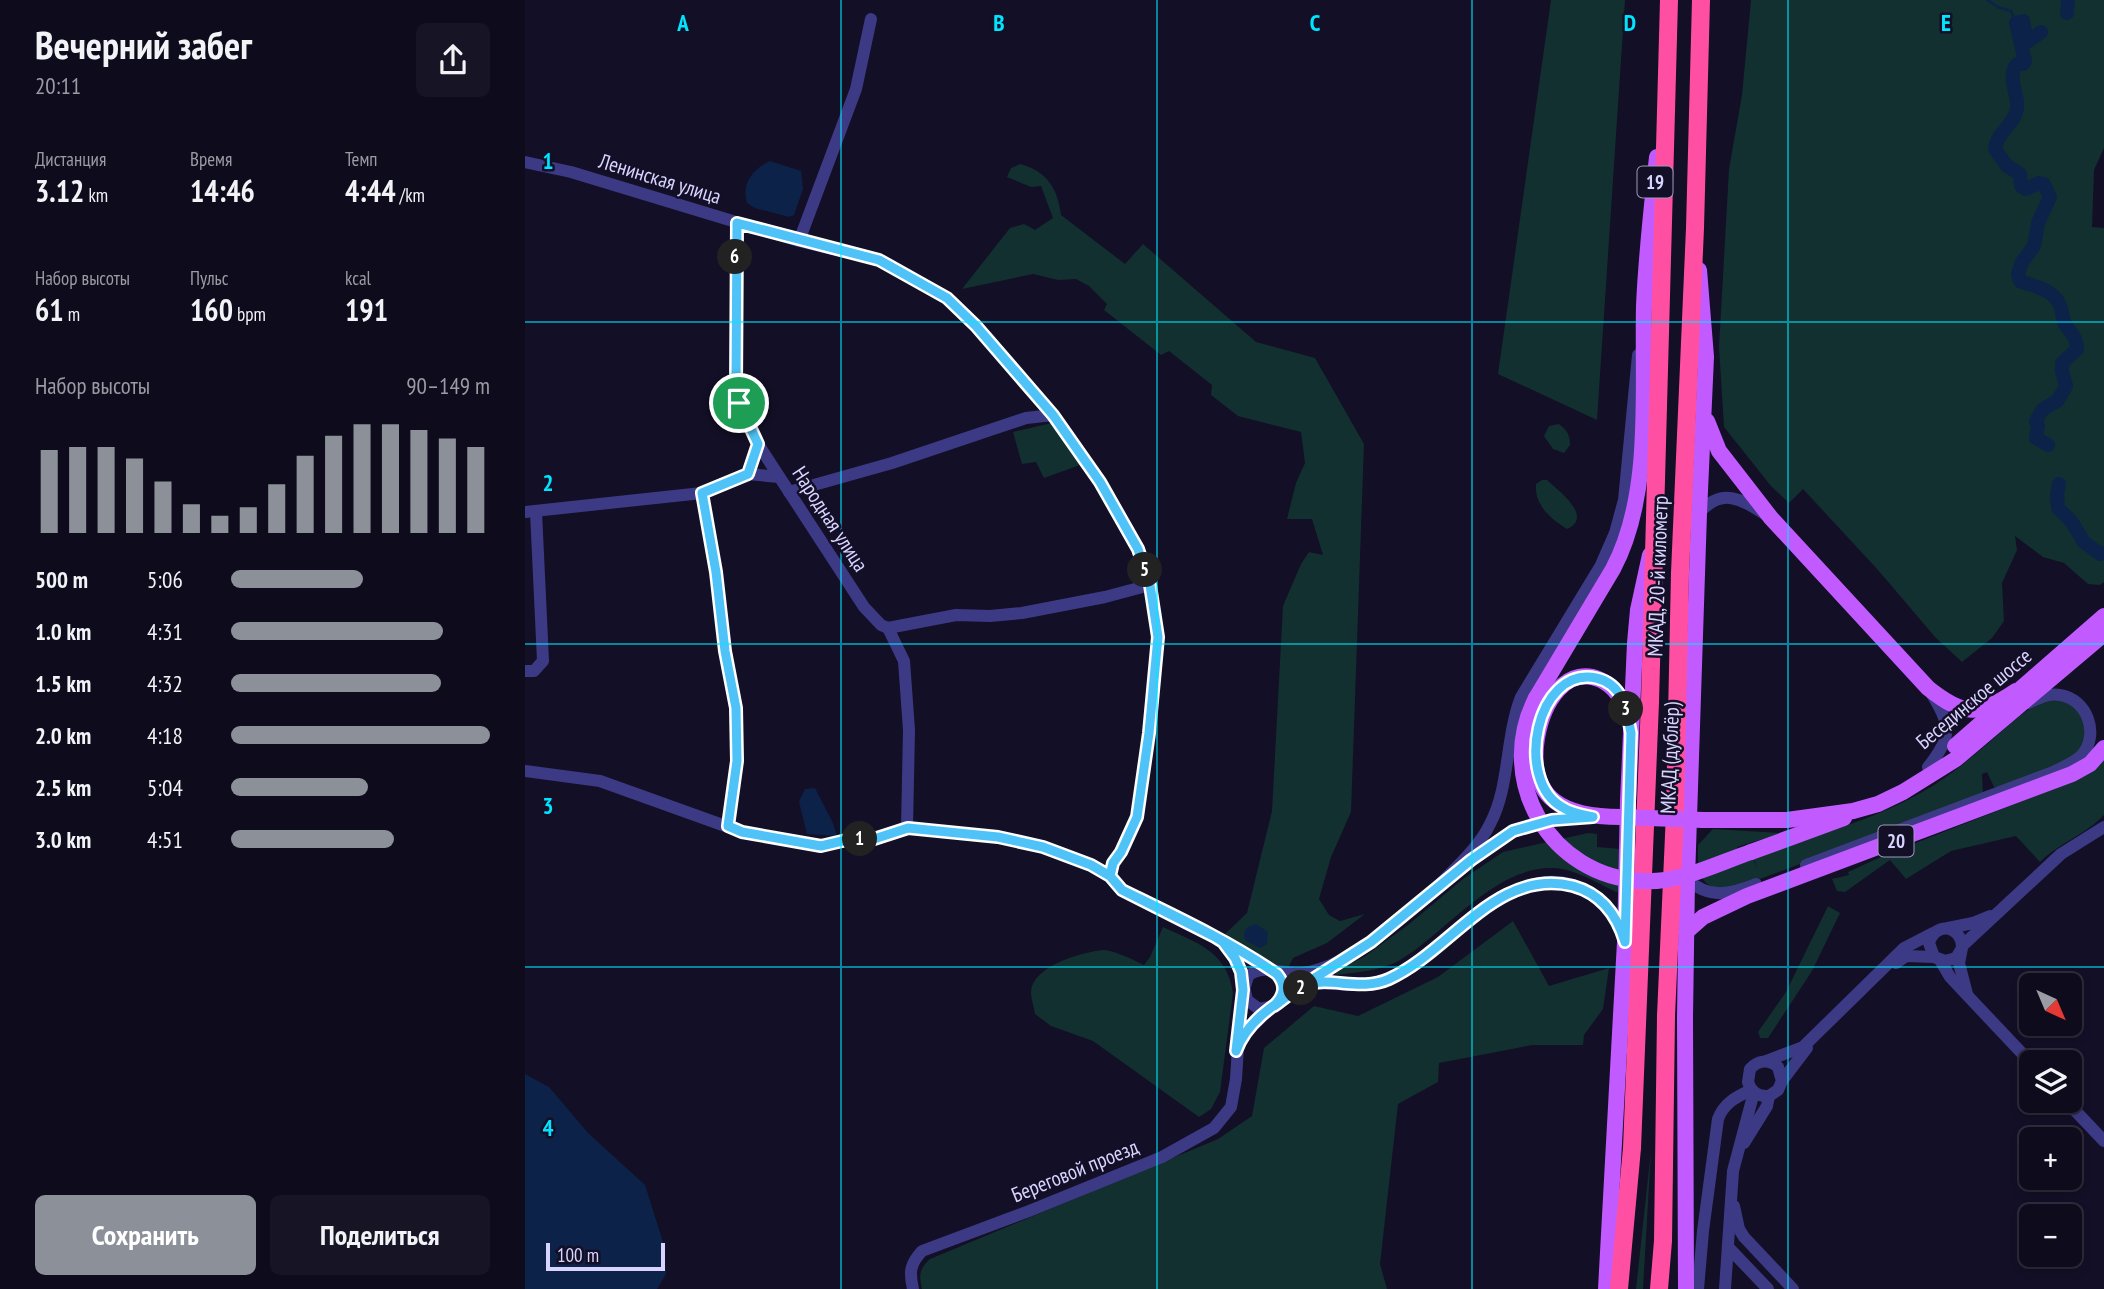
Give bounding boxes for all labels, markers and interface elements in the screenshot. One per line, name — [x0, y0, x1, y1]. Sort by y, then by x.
text: A — [676, 8, 689, 37]
text: B — [993, 8, 1005, 37]
text: C — [1310, 8, 1321, 37]
text: D — [1624, 8, 1636, 37]
text: E — [1941, 8, 1951, 37]
text: Вечерний забег — [35, 20, 252, 69]
button: share — [416, 23, 490, 97]
text: 20:11 — [35, 71, 81, 100]
text: 1 — [543, 146, 554, 175]
text: Дистанция — [35, 147, 106, 171]
text: Время — [190, 147, 232, 171]
text: Темп — [345, 147, 377, 171]
street label: Ленинская улица — [595, 147, 724, 210]
road number: 19 — [1637, 166, 1673, 198]
text: 3.12 — [35, 171, 84, 210]
text: 14:46 — [190, 171, 255, 210]
text: 4:44 — [345, 171, 396, 210]
text: km — [84, 183, 108, 207]
text: /km — [396, 183, 425, 207]
pin: 6 — [717, 240, 753, 274]
text: 6 — [730, 244, 739, 268]
text: Набор высоты — [35, 266, 130, 290]
text: Пульс — [190, 266, 228, 290]
text: kcal — [345, 266, 371, 290]
text: 61 — [35, 290, 64, 329]
text: 160 — [190, 290, 233, 329]
text: 191 — [345, 290, 388, 329]
text: m — [64, 302, 80, 326]
text: bpm — [233, 302, 266, 326]
text: Набор высоты — [35, 371, 150, 400]
text: 90–149 m — [406, 371, 490, 400]
pin — [709, 373, 769, 433]
icon: arrive — [720, 384, 758, 422]
street label: Народная улица — [786, 461, 874, 576]
text: 2 — [543, 468, 554, 497]
street label: МКАД, 20-й километр — [1641, 495, 1674, 657]
pin: 5 — [1127, 552, 1163, 588]
text: 5 — [1140, 557, 1149, 581]
text: 500 m — [35, 565, 88, 594]
text: 5:06 — [147, 565, 183, 594]
text: 1.0 km — [35, 617, 91, 646]
text: 4:31 — [147, 617, 183, 646]
street label: Бесединское шоссе — [1910, 642, 2037, 755]
text: 1.5 km — [35, 669, 91, 698]
text: 4:32 — [147, 669, 183, 698]
pin: 3 — [1609, 692, 1643, 726]
text: 3 — [1621, 696, 1630, 720]
street label: МКАД (дублёр) — [1654, 702, 1685, 814]
text: 2.0 km — [35, 721, 91, 750]
text: 4:18 — [147, 721, 183, 750]
text: 2.5 km — [35, 773, 91, 802]
text: 5:04 — [147, 773, 183, 802]
text: 3 — [543, 791, 554, 820]
pin: 1 — [843, 822, 877, 856]
text: 3.0 km — [35, 825, 91, 854]
text: 4:51 — [147, 825, 183, 854]
text: 1 — [855, 826, 864, 850]
road number: 20 — [1879, 826, 1913, 856]
pin: 2 — [1283, 970, 1319, 1006]
north arrow — [2019, 973, 2083, 1036]
map controls — [2019, 973, 2082, 1267]
text: 2 — [1296, 975, 1305, 999]
button: layers — [2019, 1050, 2082, 1113]
text: 4 — [543, 1113, 554, 1142]
button: + — [2019, 1127, 2082, 1190]
street label: Береговой проезд — [1007, 1133, 1142, 1208]
button: Сохранить — [35, 1195, 256, 1275]
button: Поделиться — [270, 1195, 490, 1275]
button: − — [2019, 1204, 2082, 1267]
scale bar — [546, 1240, 665, 1272]
text: 100 m — [557, 1243, 599, 1267]

